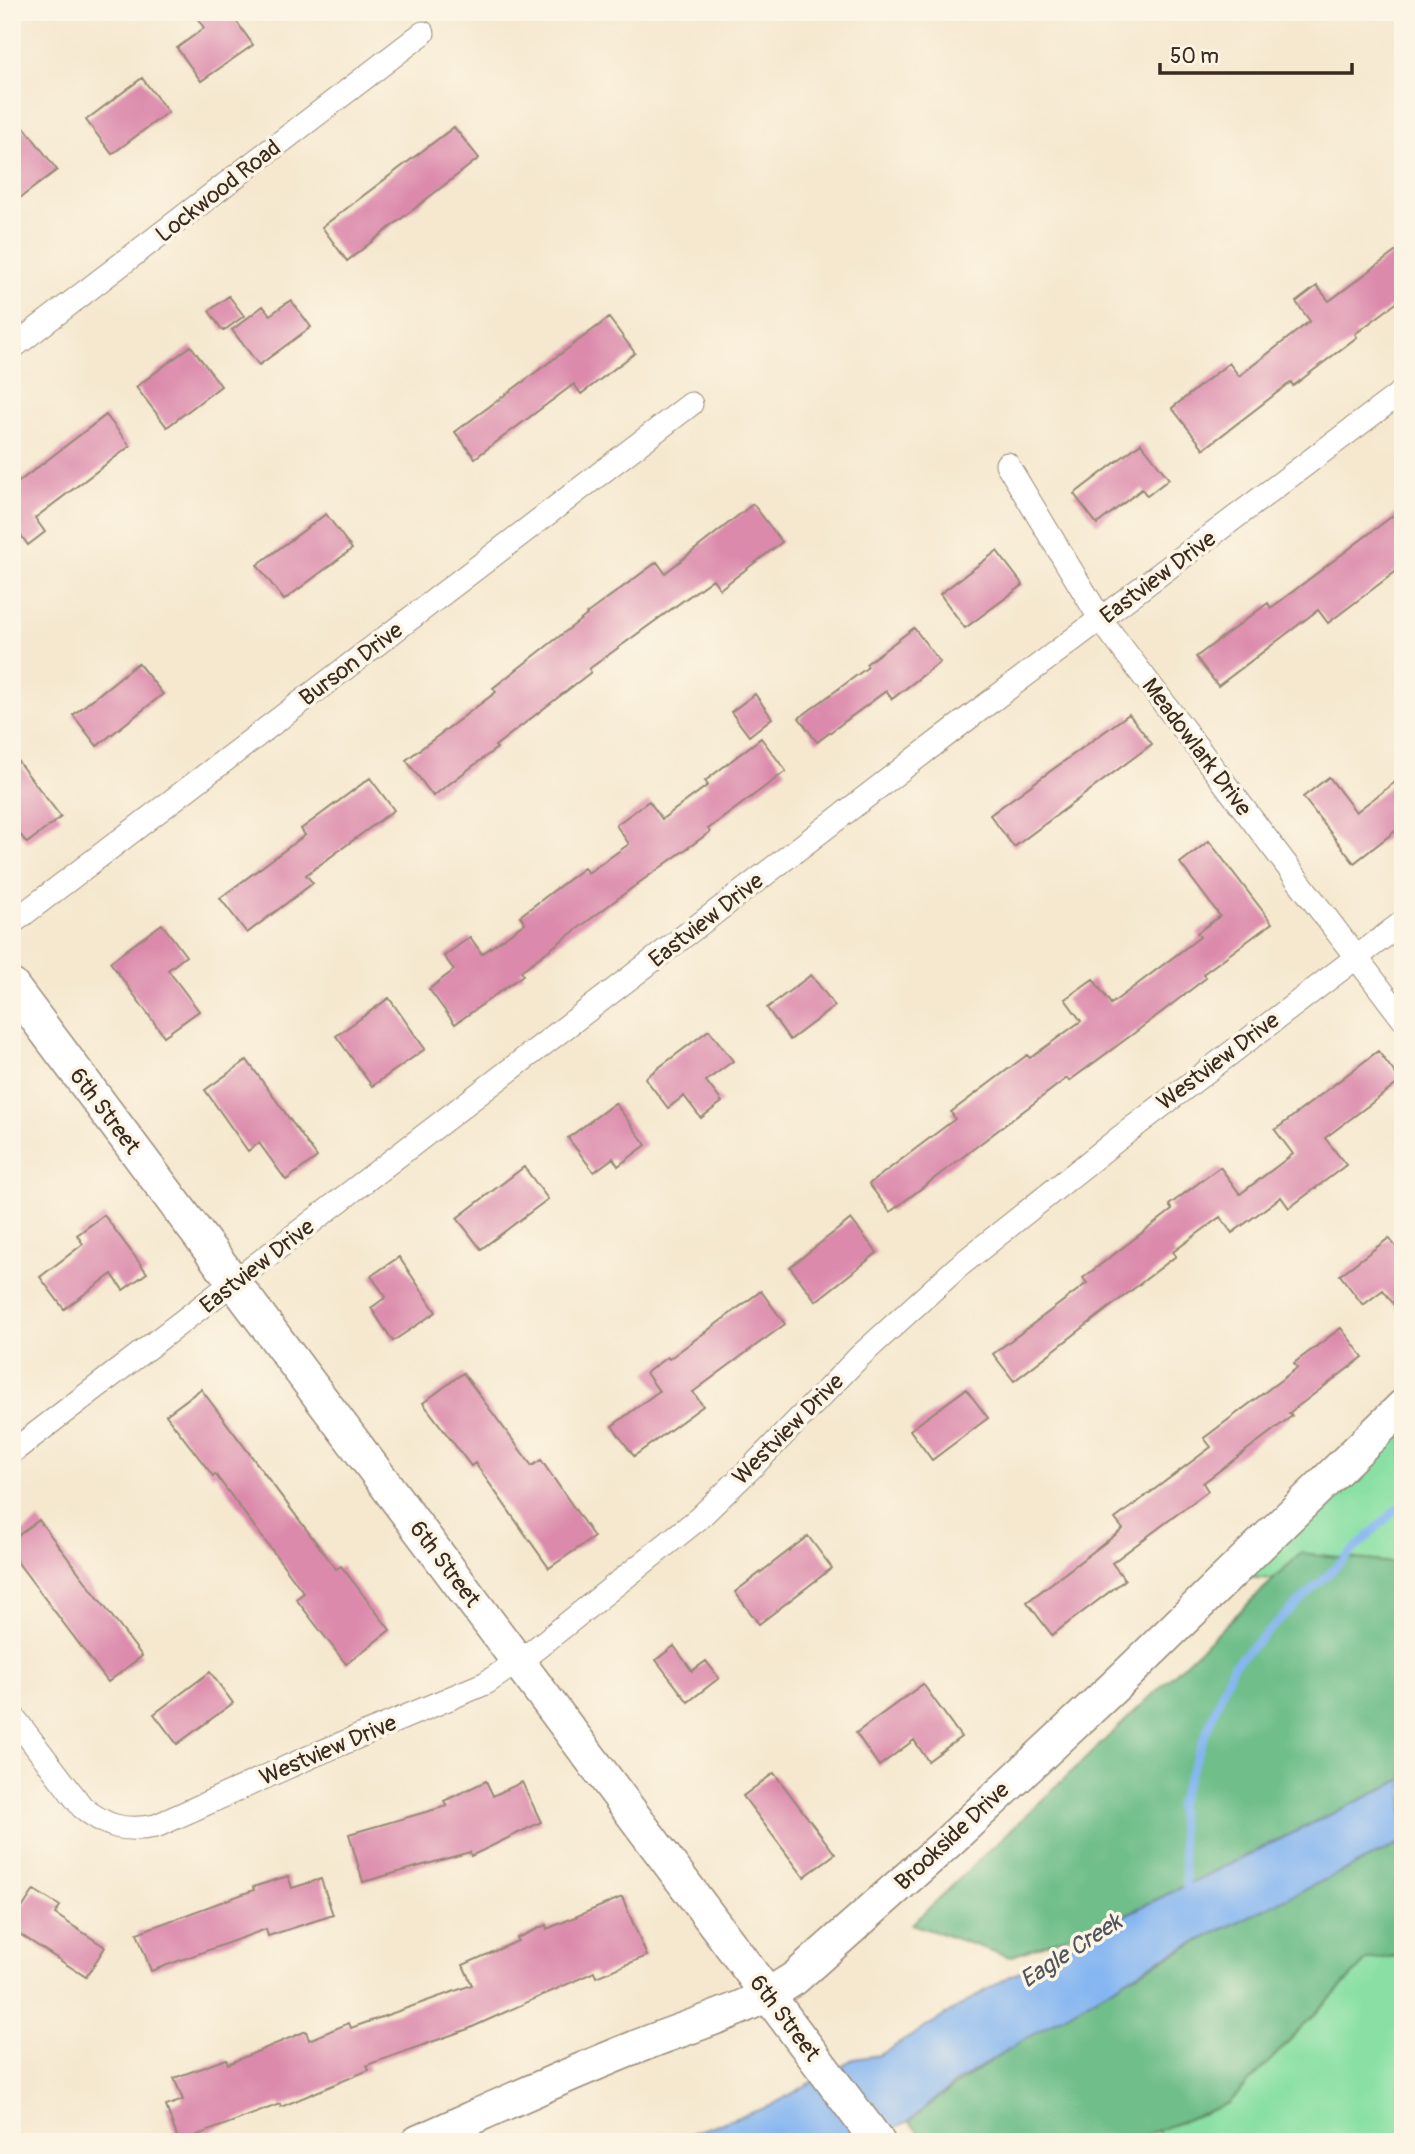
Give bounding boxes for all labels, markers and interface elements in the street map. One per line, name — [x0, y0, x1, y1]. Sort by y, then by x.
scale bar — [1160, 32, 1352, 76]
text: 50 m — [1170, 43, 1219, 70]
street label: Lockwood Road — [150, 133, 286, 249]
street label: Eastview Drive — [1094, 524, 1222, 630]
street label: Burson Drive — [293, 615, 409, 712]
street label: Meadowlark Drive — [1136, 672, 1259, 822]
street label: Eastview Drive — [643, 866, 770, 974]
street label: Westview Drive — [1151, 1005, 1286, 1116]
street label: 6th Street — [63, 1062, 147, 1161]
street label: Eastview Drive — [194, 1212, 321, 1320]
street label: Westview Drive — [726, 1367, 850, 1491]
street label: 6th Street — [403, 1515, 487, 1614]
street label: Westview Drive — [255, 1708, 401, 1792]
street label: Brookside Drive — [889, 1775, 1016, 1897]
water label: Eagle Creek — [1015, 1906, 1129, 1994]
street label: 6th Street — [743, 1969, 827, 2068]

